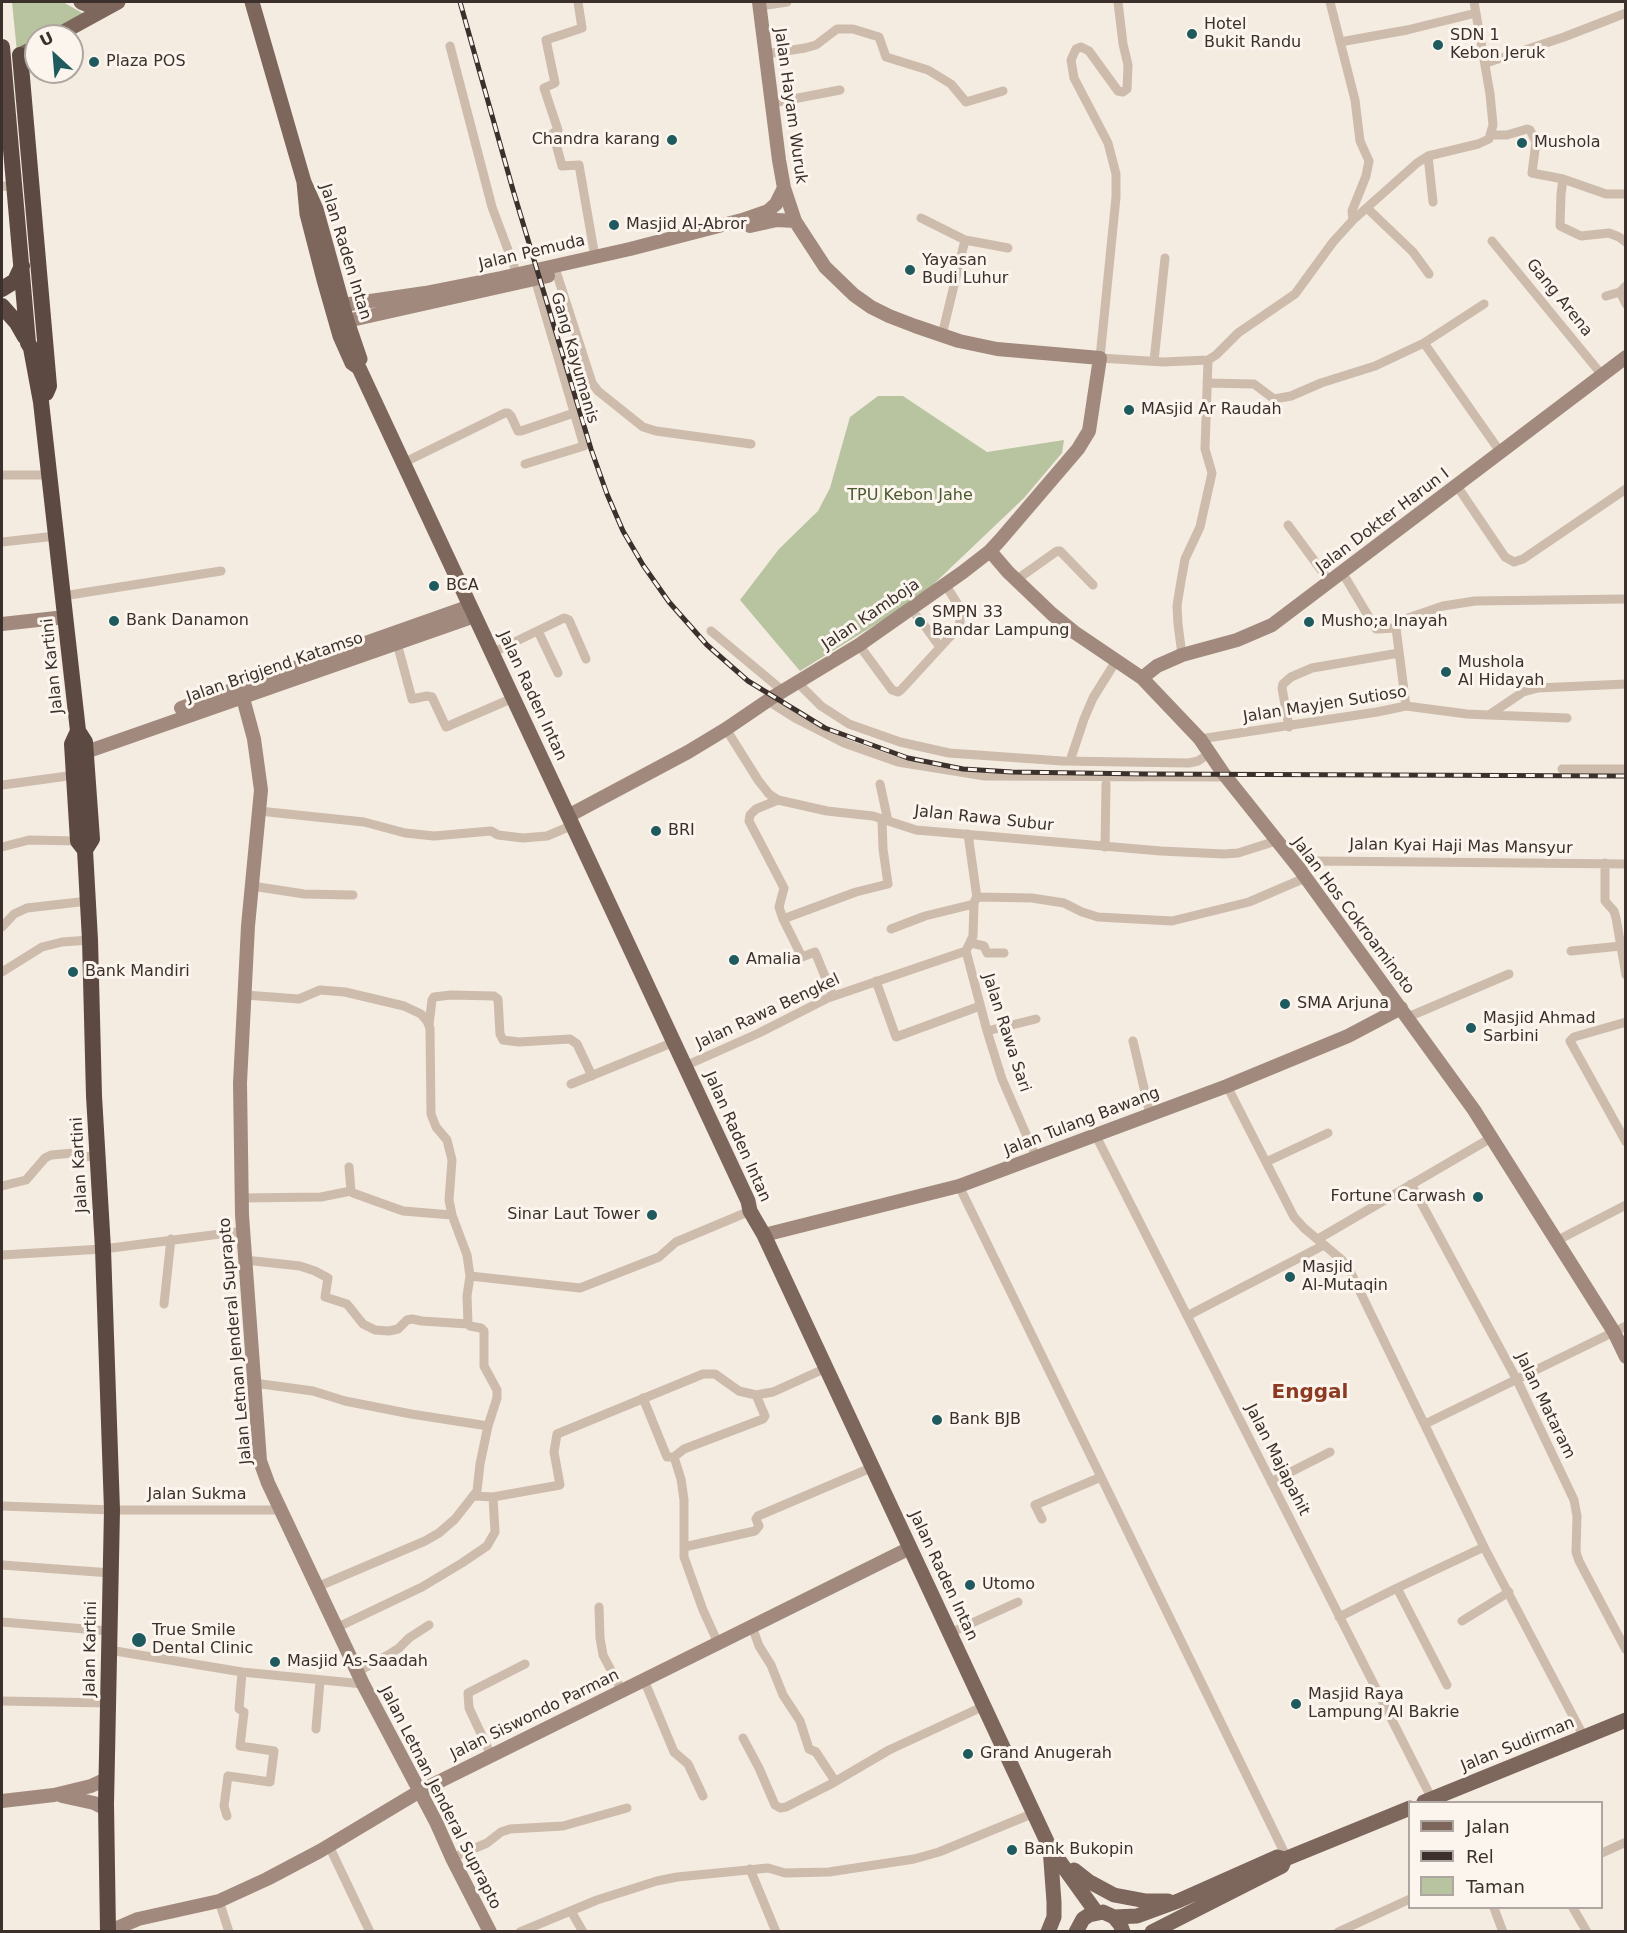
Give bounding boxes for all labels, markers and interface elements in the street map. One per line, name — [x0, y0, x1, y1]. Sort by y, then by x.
place label: Hotel Bukit Randu — [1204, 15, 1301, 53]
north arrow — [24, 24, 84, 84]
place label: SDN 1 Kebon Jeruk — [1450, 26, 1545, 64]
street label: Jalan Hayam Wuruk — [770, 27, 810, 185]
marker: Hotel Bukit Randu — [1185, 27, 1199, 41]
text: U — [37, 28, 57, 51]
marker: SDN 1 Kebon Jeruk — [1431, 38, 1445, 52]
place label: Plaza POS — [106, 52, 186, 72]
marker: Plaza POS — [87, 55, 101, 69]
place label: Chandra karang — [532, 130, 660, 150]
marker: Chandra karang — [665, 133, 679, 147]
place label: Mushola — [1534, 133, 1600, 153]
marker: Mushola — [1515, 136, 1529, 150]
street label: Jalan Raden Intan — [315, 182, 375, 322]
place label: Masjid Al-Abror — [626, 215, 747, 235]
marker: Masjid Al-Abror — [607, 218, 621, 232]
street label: Jalan Pemuda — [477, 231, 587, 275]
place label: Yayasan Budi Luhur — [922, 251, 1008, 289]
street label: Gang Arena — [1522, 255, 1596, 341]
marker: Yayasan Budi Luhur — [903, 263, 917, 277]
street label: Gang Kayumanis — [546, 290, 602, 426]
place label: MAsjid Ar Raudah — [1141, 400, 1282, 420]
marker: MAsjid Ar Raudah — [1122, 403, 1136, 417]
street label: Jalan Dokter Harun I — [1313, 465, 1453, 577]
park label: TPU Kebon Jahe — [847, 486, 973, 506]
street label: Jalan Kamboja — [818, 575, 924, 655]
place label: BCA — [446, 576, 479, 596]
marker: BCA — [427, 579, 441, 593]
place label: SMPN 33 Bandar Lampung — [932, 603, 1069, 641]
place label: Bank Danamon — [126, 611, 249, 631]
place label: Musho;a Inayah — [1321, 612, 1448, 632]
marker: Bank Danamon — [107, 614, 121, 628]
marker: SMPN 33 Bandar Lampung — [913, 615, 927, 629]
marker: Musho;a Inayah — [1302, 615, 1316, 629]
street label: Jalan Kartini — [38, 617, 68, 715]
street label: Jalan Raden Intan — [494, 628, 570, 764]
street label: Jalan Brigjend Katamso — [184, 629, 366, 707]
place label: Mushola Al Hidayah — [1458, 653, 1544, 691]
marker: Mushola Al Hidayah — [1439, 665, 1453, 679]
street label: Jalan Mayjen Sutioso — [1242, 683, 1408, 727]
street label: Jalan Rawa Subur — [914, 802, 1054, 836]
place label: BRI — [668, 821, 695, 841]
marker: BRI — [649, 824, 663, 838]
street label: Jalan Hos Cokroaminoto — [1288, 834, 1418, 998]
street label: Jalan Kyai Haji Mas Mansyur — [1349, 835, 1573, 859]
place label: Amalia — [746, 950, 801, 970]
marker: Amalia — [727, 953, 741, 967]
place label: Bank Mandiri — [85, 962, 190, 982]
marker: Bank Mandiri — [66, 965, 80, 979]
street label: Jalan Rawa Bengkel — [693, 970, 843, 1054]
street label: Jalan Rawa Sari — [978, 971, 1034, 1095]
place label: SMA Arjuna — [1297, 994, 1389, 1014]
marker: SMA Arjuna — [1278, 997, 1292, 1011]
place label: Masjid Ahmad Sarbini — [1483, 1009, 1596, 1047]
marker: Masjid Ahmad Sarbini — [1464, 1021, 1478, 1035]
street label: Jalan Raden Intan — [700, 1069, 774, 1205]
street label: Jalan Tulang Bawang — [1001, 1083, 1163, 1161]
street label: Jalan Kartini — [68, 1117, 92, 1213]
place label: Fortune Carwash — [1331, 1187, 1466, 1207]
marker: Fortune Carwash — [1471, 1190, 1485, 1204]
place label: Sinar Laut Tower — [507, 1205, 640, 1225]
marker: Sinar Laut Tower — [645, 1208, 659, 1222]
street label: Jalan Letnan Jenderal Suprapto — [216, 1217, 256, 1465]
place label: Masjid Al-Mutaqin — [1302, 1258, 1388, 1296]
marker: Masjid Al-Mutaqin — [1283, 1270, 1297, 1284]
street label: Jalan Mataram — [1511, 1350, 1579, 1462]
district label: Enggal — [1272, 1381, 1348, 1405]
street label: Jalan Majapahit — [1241, 1401, 1313, 1519]
place label: Bank BJB — [949, 1410, 1021, 1430]
marker: Bank BJB — [930, 1413, 944, 1427]
street label: Jalan Sukma — [148, 1485, 246, 1505]
street label: Jalan Raden Intan — [905, 1508, 981, 1644]
place label: Utomo — [982, 1575, 1035, 1595]
marker: Utomo — [963, 1578, 977, 1592]
street label: Jalan Kartini — [81, 1601, 101, 1697]
place label: True Smile Dental Clinic — [152, 1621, 253, 1659]
marker: True Smile Dental Clinic — [130, 1631, 148, 1649]
place label: Masjid As-Saadah — [287, 1652, 428, 1672]
marker: Masjid As-Saadah — [268, 1655, 282, 1669]
street label: Jalan Siswondo Parman — [447, 1666, 623, 1764]
street label: Jalan Letnan Jenderal Suprapto — [375, 1683, 505, 1913]
place label: Masjid Raya Lampung Al Bakrie — [1308, 1685, 1459, 1723]
marker: Masjid Raya Lampung Al Bakrie — [1289, 1697, 1303, 1711]
street label: Jalan Sudirman — [1458, 1713, 1578, 1777]
place label: Grand Anugerah — [980, 1744, 1112, 1764]
marker: Grand Anugerah — [961, 1747, 975, 1761]
legend — [1408, 1801, 1603, 1909]
text: Jalan — [1466, 1816, 1510, 1837]
place label: Bank Bukopin — [1024, 1840, 1134, 1860]
marker: Bank Bukopin — [1005, 1843, 1019, 1857]
text: Rel — [1466, 1846, 1494, 1867]
text: Taman — [1466, 1876, 1525, 1897]

